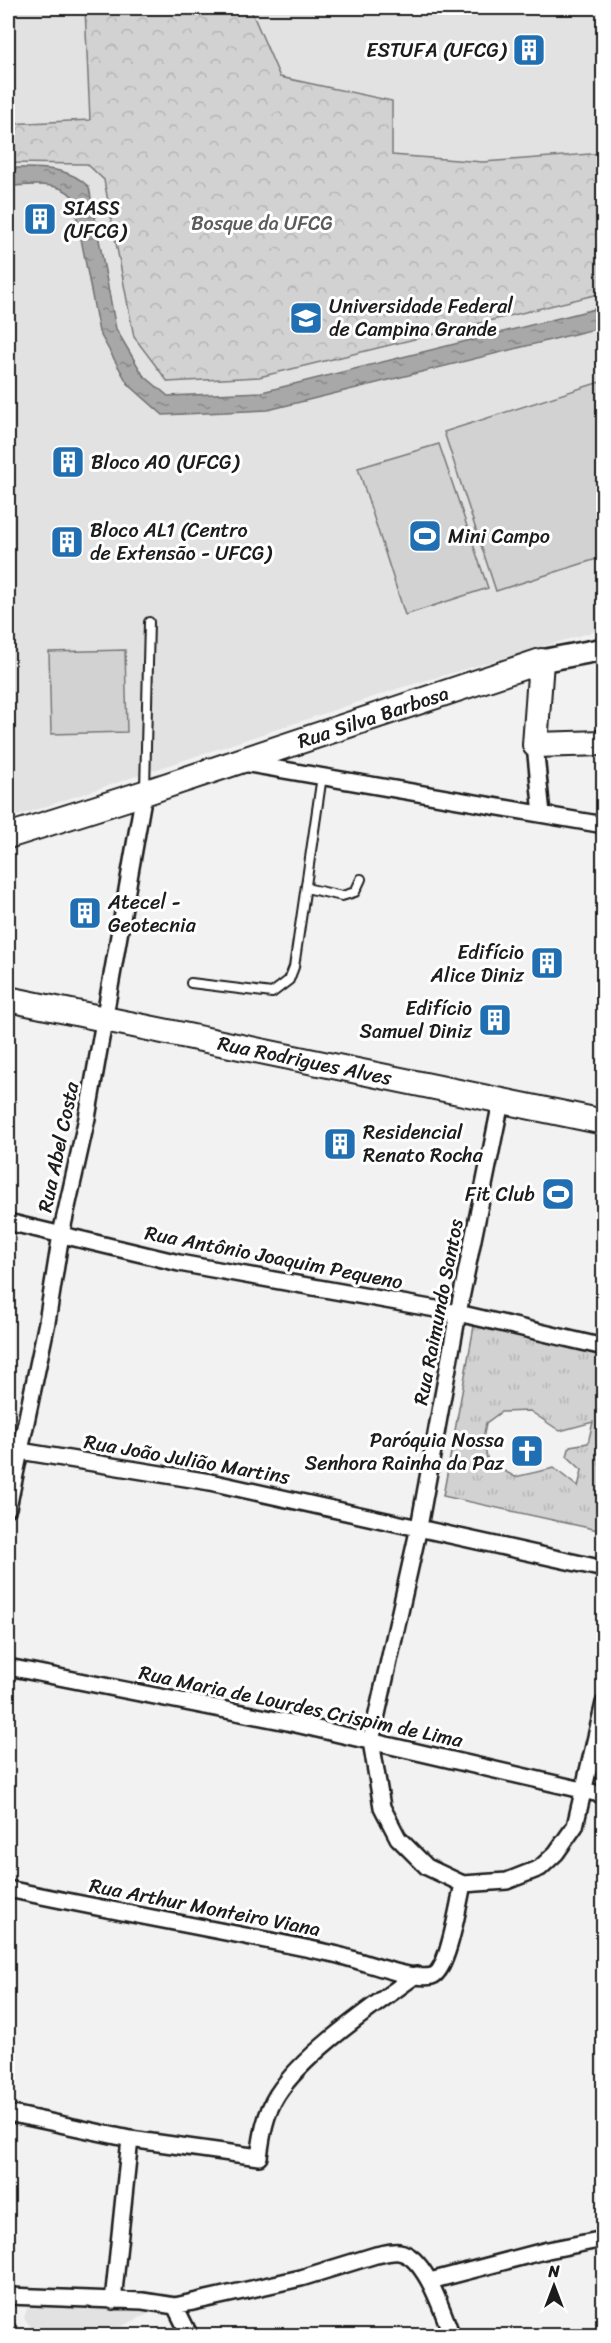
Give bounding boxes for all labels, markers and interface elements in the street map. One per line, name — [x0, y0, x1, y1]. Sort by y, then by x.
building icon: ESTUFA (UFCG) — [511, 32, 547, 68]
place label: ESTUFA (UFCG) — [366, 33, 507, 68]
place label: SIASS (UFCG) — [63, 191, 127, 249]
building icon: SIASS (UFCG) — [22, 201, 58, 237]
park label: Bosque da UFCG — [191, 206, 333, 241]
place label: Universidade Federal de Campina Grande — [329, 289, 513, 347]
school or university icon: Universidade Federal de Campina Grande — [288, 300, 324, 336]
building icon: Bloco AO (UFCG) — [50, 444, 86, 480]
place label: Bloco AO (UFCG) — [91, 445, 240, 480]
place label: Bloco AL1 (Centro de Extensão - UFCG) — [90, 513, 272, 571]
sports icon: Mini Campo — [407, 518, 443, 554]
place label: Mini Campo — [448, 519, 550, 554]
building icon: Bloco AL1 (Centro de Extensão - UFCG) — [49, 524, 85, 560]
street label: Rua Silva Barbosa — [293, 676, 454, 759]
place label: Atecel - Geotecnia — [107, 885, 197, 943]
building icon: Atecel - Geotecnia — [67, 895, 103, 931]
place label: Edifício Alice Diniz — [430, 935, 524, 993]
building icon: Edifício Alice Diniz — [529, 945, 565, 981]
place label: Edifício Samuel Diniz — [359, 991, 472, 1049]
building icon: Edifício Samuel Diniz — [477, 1002, 513, 1038]
street label: Rua Rodrigues Alves — [214, 1026, 396, 1096]
street label: Rua Abel Costa — [28, 1078, 90, 1215]
place label: Residencial Renato Rocha — [363, 1115, 484, 1173]
building icon: Residencial Renato Rocha — [322, 1126, 358, 1162]
sports icon: Fit Club — [540, 1176, 576, 1212]
place label: Fit Club — [465, 1177, 535, 1212]
street label: Rua Antônio Joaquim Pequeno — [142, 1215, 406, 1300]
street label: Rua Raimundo Santos — [403, 1215, 474, 1408]
place label: Paróquia Nossa Senhora Rainha da Paz — [305, 1423, 504, 1481]
street label: Rua João Julião Martins — [81, 1424, 293, 1495]
church icon: Paróquia Nossa Senhora Rainha da Paz — [509, 1433, 545, 1469]
street label: Rua Maria de Lourdes Crispim de Lima — [136, 1655, 467, 1758]
street label: Rua Arthur Monteiro Viana — [86, 1868, 323, 1947]
north arrow — [524, 2256, 584, 2316]
text: N — [547, 2257, 560, 2286]

